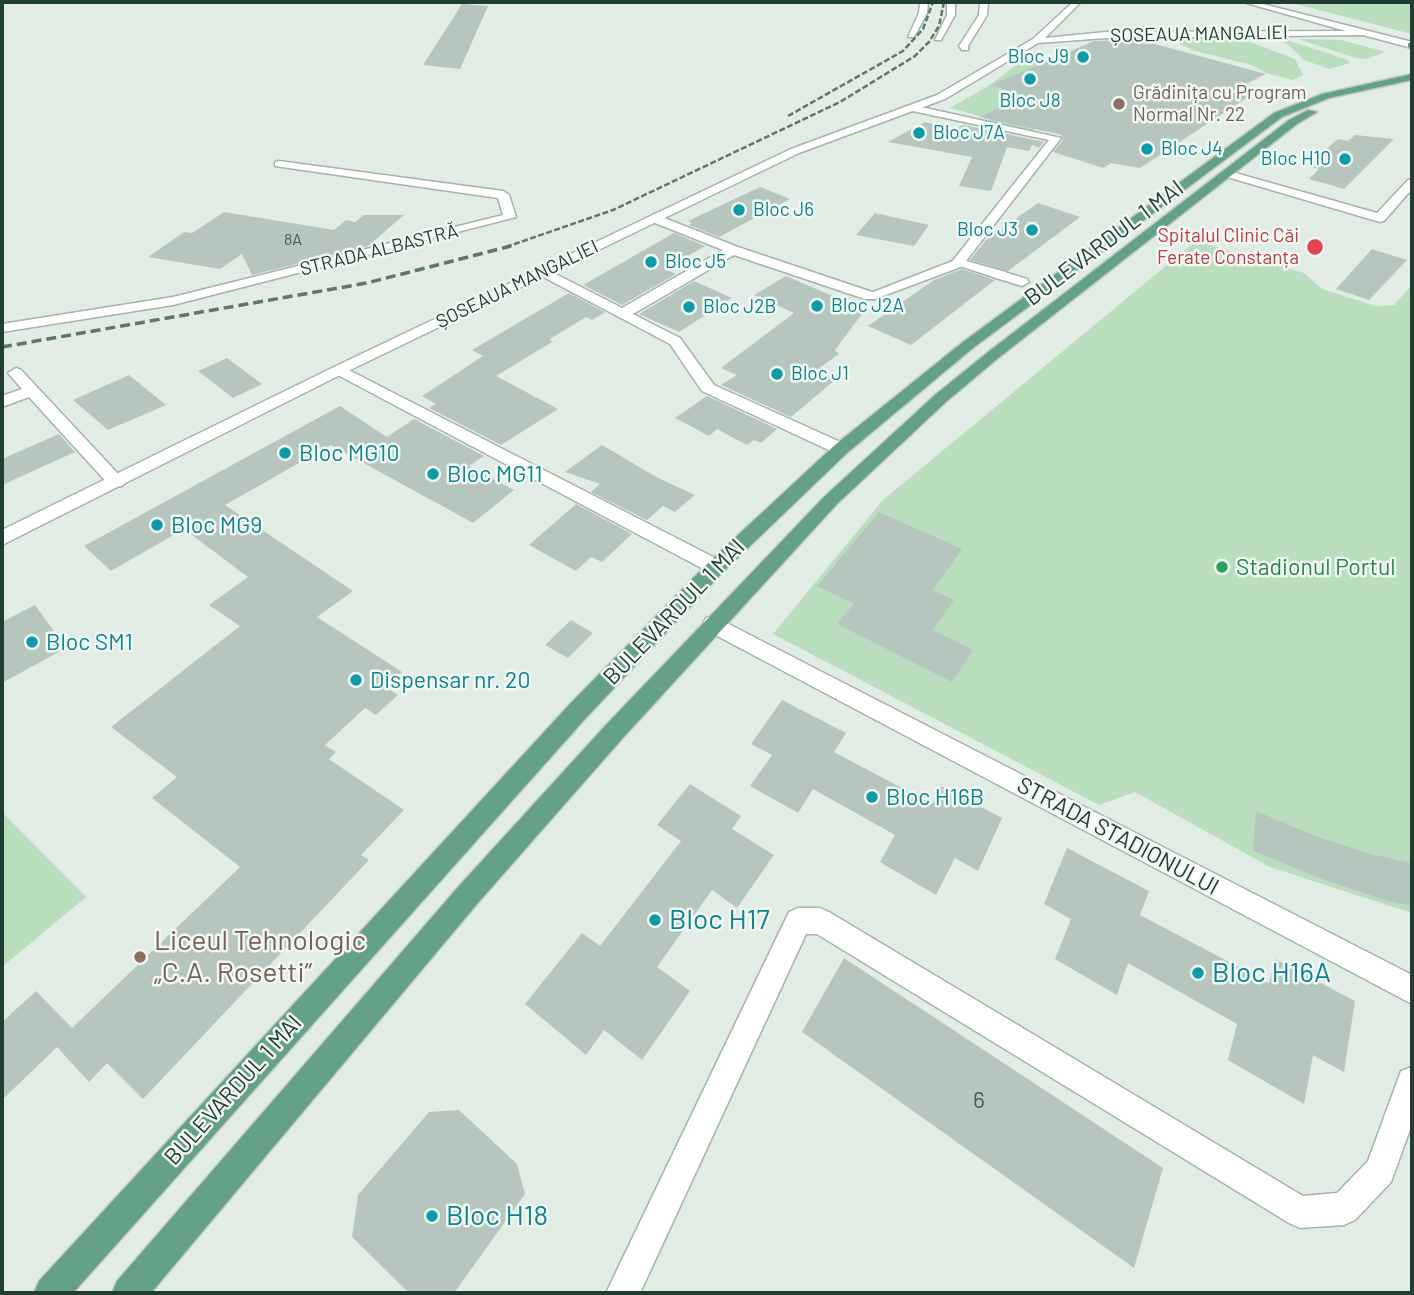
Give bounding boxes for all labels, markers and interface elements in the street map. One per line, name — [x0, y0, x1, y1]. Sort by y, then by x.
street label: ȘOSEAUA MANGALIEI — [1110, 21, 1288, 47]
place label: Bloc J9 — [1008, 46, 1069, 68]
marker: Bloc J9 — [1075, 49, 1091, 65]
marker: Bloc J8 — [1022, 71, 1038, 87]
place label: Grădinița cu Program Normal Nr. 22 — [1133, 82, 1307, 126]
place label: Bloc J8 — [999, 90, 1061, 112]
marker: Grădinița cu Program Normal Nr. 22 — [1111, 96, 1127, 112]
place label: Bloc J7A — [933, 122, 1005, 144]
marker: Bloc J7A — [911, 125, 927, 141]
place label: Bloc J4 — [1161, 138, 1223, 160]
marker: Bloc J4 — [1139, 141, 1155, 157]
place label: Bloc H10 — [1261, 148, 1331, 170]
marker: Bloc H10 — [1337, 151, 1353, 167]
street label: BULEVARDUL 1 MAI — [1019, 174, 1189, 312]
place label: Bloc J6 — [753, 199, 814, 221]
marker: Bloc J6 — [731, 202, 747, 218]
street label: STRADA ALBASTRĂ — [298, 219, 460, 281]
place label: Bloc J3 — [957, 219, 1018, 241]
marker: Bloc J3 — [1024, 222, 1040, 238]
place label: Spitalul Clinic Căi Ferate Constanța — [1157, 225, 1299, 269]
house number: 8A — [284, 230, 302, 250]
street label: ȘOSEAUA MANGALIEI — [432, 235, 602, 333]
marker: Spitalul Clinic Căi Ferate Constanța — [1305, 237, 1325, 257]
place label: Bloc J5 — [665, 251, 726, 273]
marker: Bloc J5 — [643, 254, 659, 270]
place label: Bloc J2A — [831, 295, 904, 317]
place label: Bloc J2B — [703, 296, 776, 318]
marker: Bloc J2A — [809, 298, 825, 314]
marker: Bloc J2B — [681, 299, 697, 315]
place label: Bloc J1 — [791, 363, 849, 385]
marker: Bloc J1 — [769, 366, 785, 382]
place label: Bloc MG10 — [299, 439, 399, 467]
marker: Bloc MG10 — [277, 445, 293, 461]
place label: Bloc MG11 — [447, 460, 543, 488]
marker: Bloc MG11 — [425, 466, 441, 482]
place label: Bloc MG9 — [171, 511, 262, 539]
marker: Bloc MG9 — [149, 517, 165, 533]
street label: BULEVARDUL 1 MAI — [597, 533, 751, 691]
place label: Stadionul Portul — [1236, 553, 1396, 581]
marker: Stadionul Portul — [1214, 559, 1230, 575]
place label: Bloc SM1 — [46, 628, 133, 656]
marker: Bloc SM1 — [24, 634, 40, 650]
place label: Dispensar nr. 20 — [370, 666, 530, 694]
marker: Dispensar nr. 20 — [348, 672, 364, 688]
street label: STRADA STADIONULUI — [1012, 771, 1224, 901]
place label: Bloc H16B — [886, 783, 984, 811]
marker: Bloc H16B — [864, 789, 880, 805]
place label: Bloc H17 — [669, 903, 770, 937]
marker: Bloc H17 — [647, 912, 663, 928]
place label: Liceul Tehnologic „C.A. Rosetti” — [154, 924, 366, 990]
marker: Liceul Tehnologic „C.A. Rosetti” — [132, 949, 148, 965]
place label: Bloc H16A — [1212, 956, 1331, 990]
marker: Bloc H16A — [1190, 965, 1206, 981]
street label: BULEVARDUL 1 MAI — [159, 1009, 307, 1171]
house number: 6 — [973, 1086, 985, 1114]
place label: Bloc H18 — [446, 1199, 548, 1233]
marker: Bloc H18 — [424, 1208, 440, 1224]

